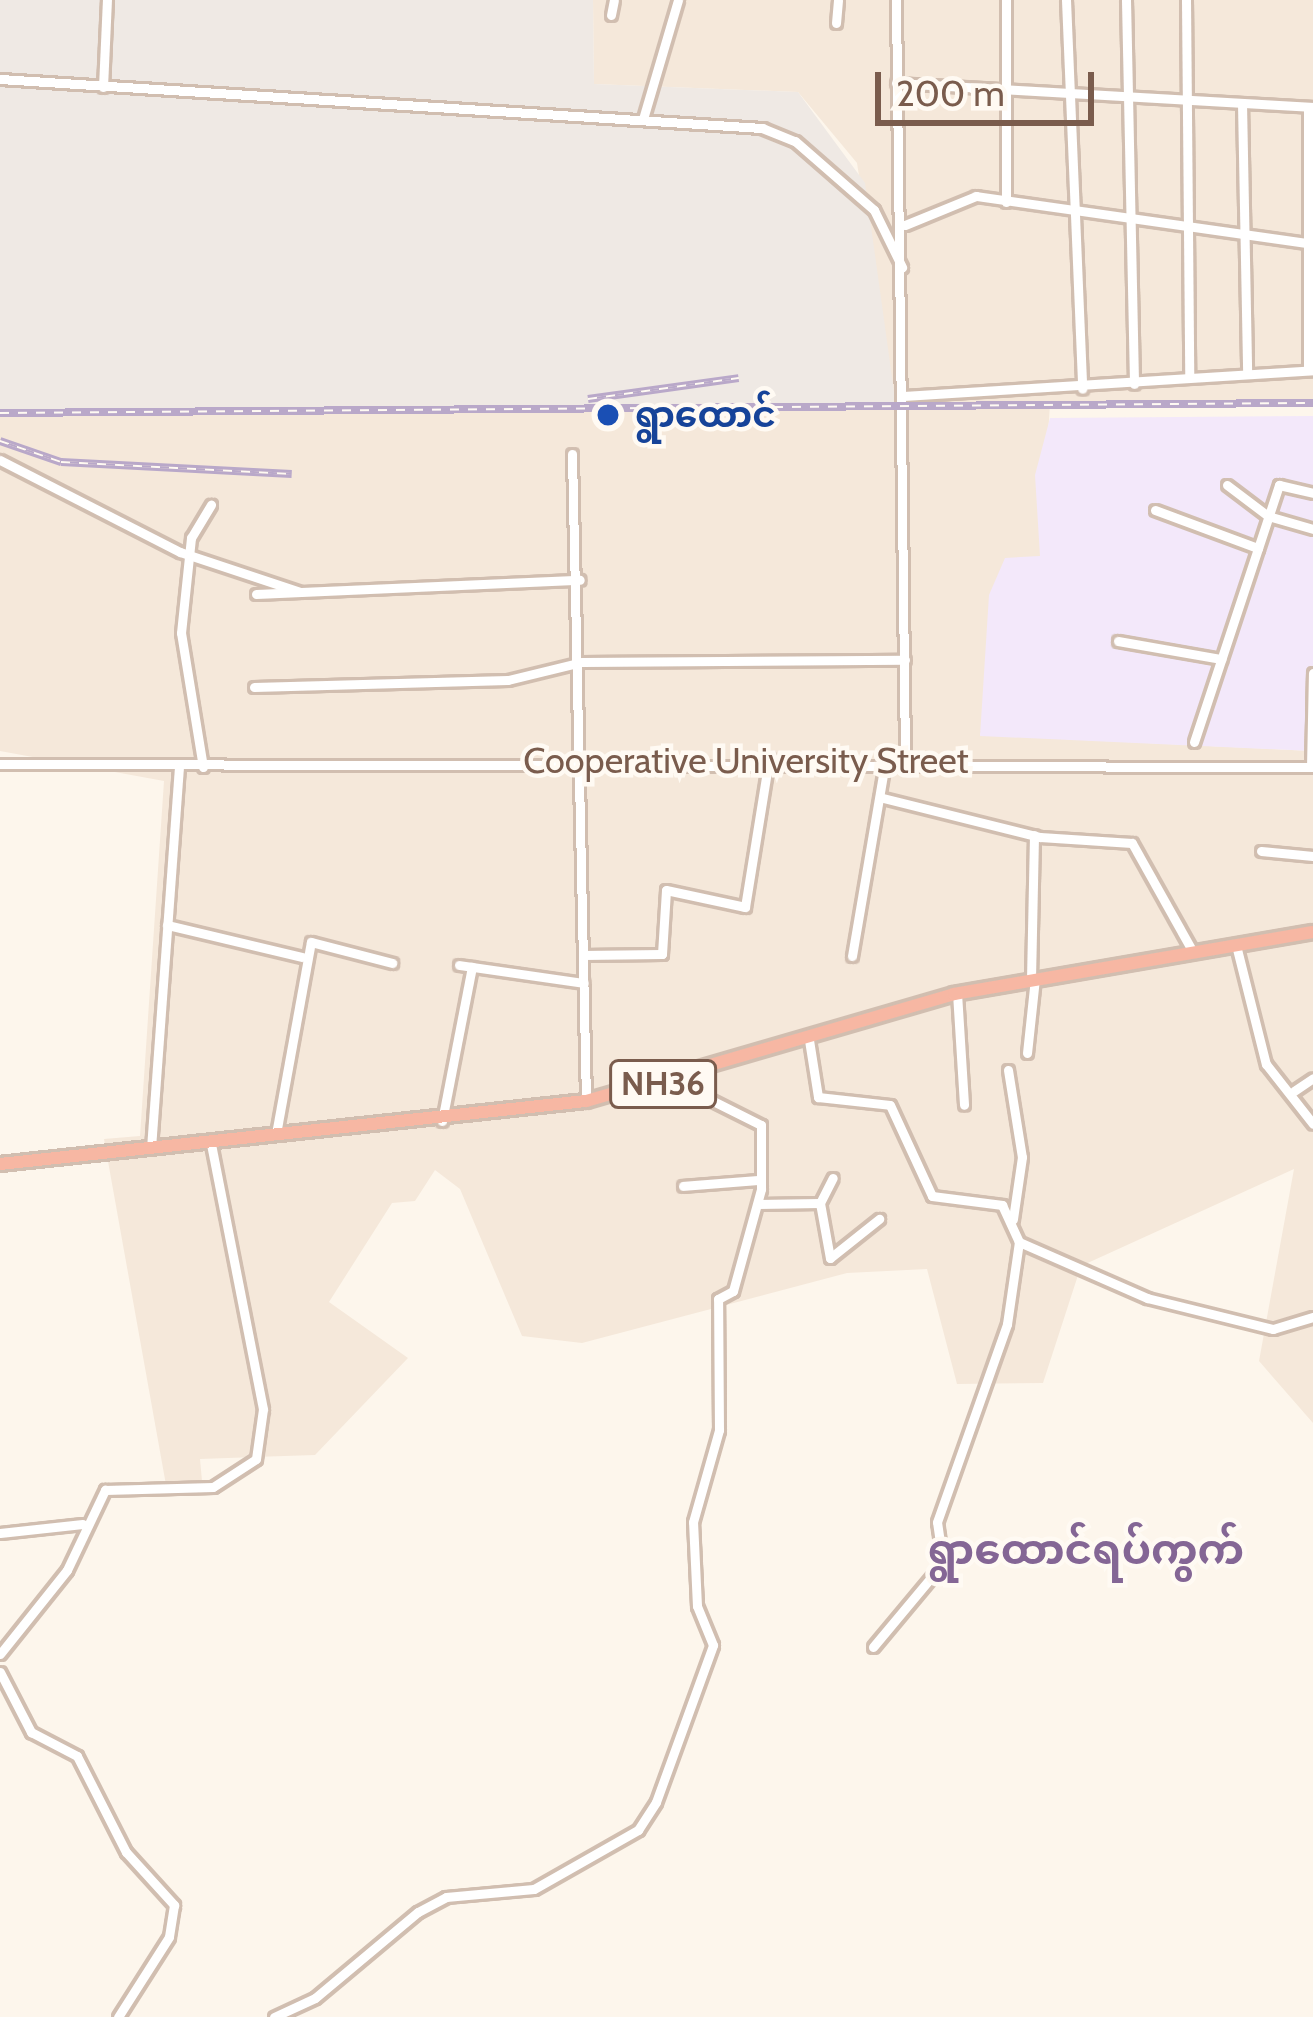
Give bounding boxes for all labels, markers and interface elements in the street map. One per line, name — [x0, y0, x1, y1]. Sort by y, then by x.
scale bar — [881, 48, 1100, 122]
text: 200 m — [896, 71, 1005, 115]
place label: ရွာထောင် — [635, 393, 776, 437]
marker: ရွာထောင် — [592, 399, 624, 431]
street label: Cooperative University Street — [523, 739, 969, 783]
road number: NH36 — [609, 1057, 717, 1111]
district label: ရွာထောင်ရပ်ကွက် — [928, 1524, 1244, 1574]

